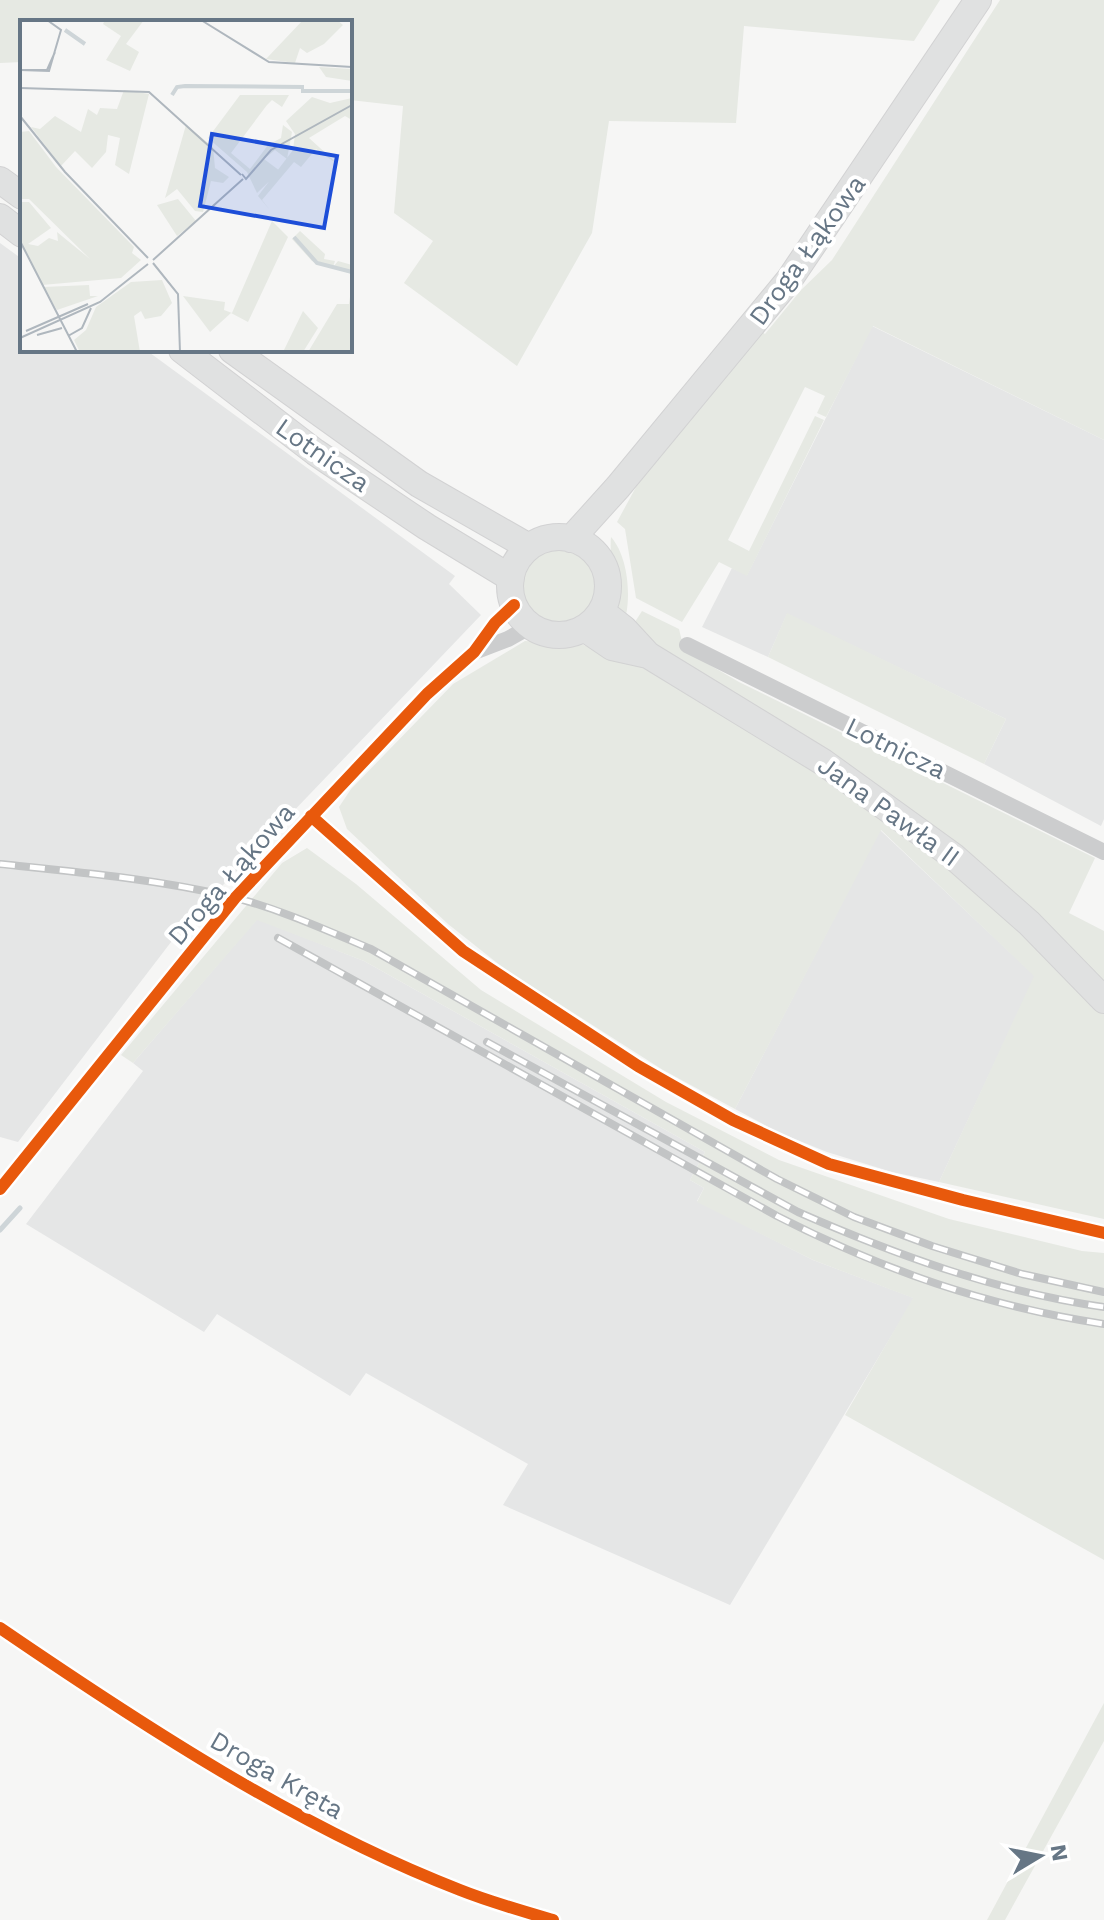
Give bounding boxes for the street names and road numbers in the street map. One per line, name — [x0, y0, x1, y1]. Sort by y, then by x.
street label: Droga Łąkowa — [743, 169, 872, 331]
street label: Lotnicza — [270, 412, 376, 498]
street label: Lotnicza — [841, 711, 951, 785]
street label: Jana Pawła II — [812, 750, 966, 872]
street label: Droga Łąkowa — [161, 797, 301, 951]
street label: Droga Kręta — [205, 1725, 349, 1825]

